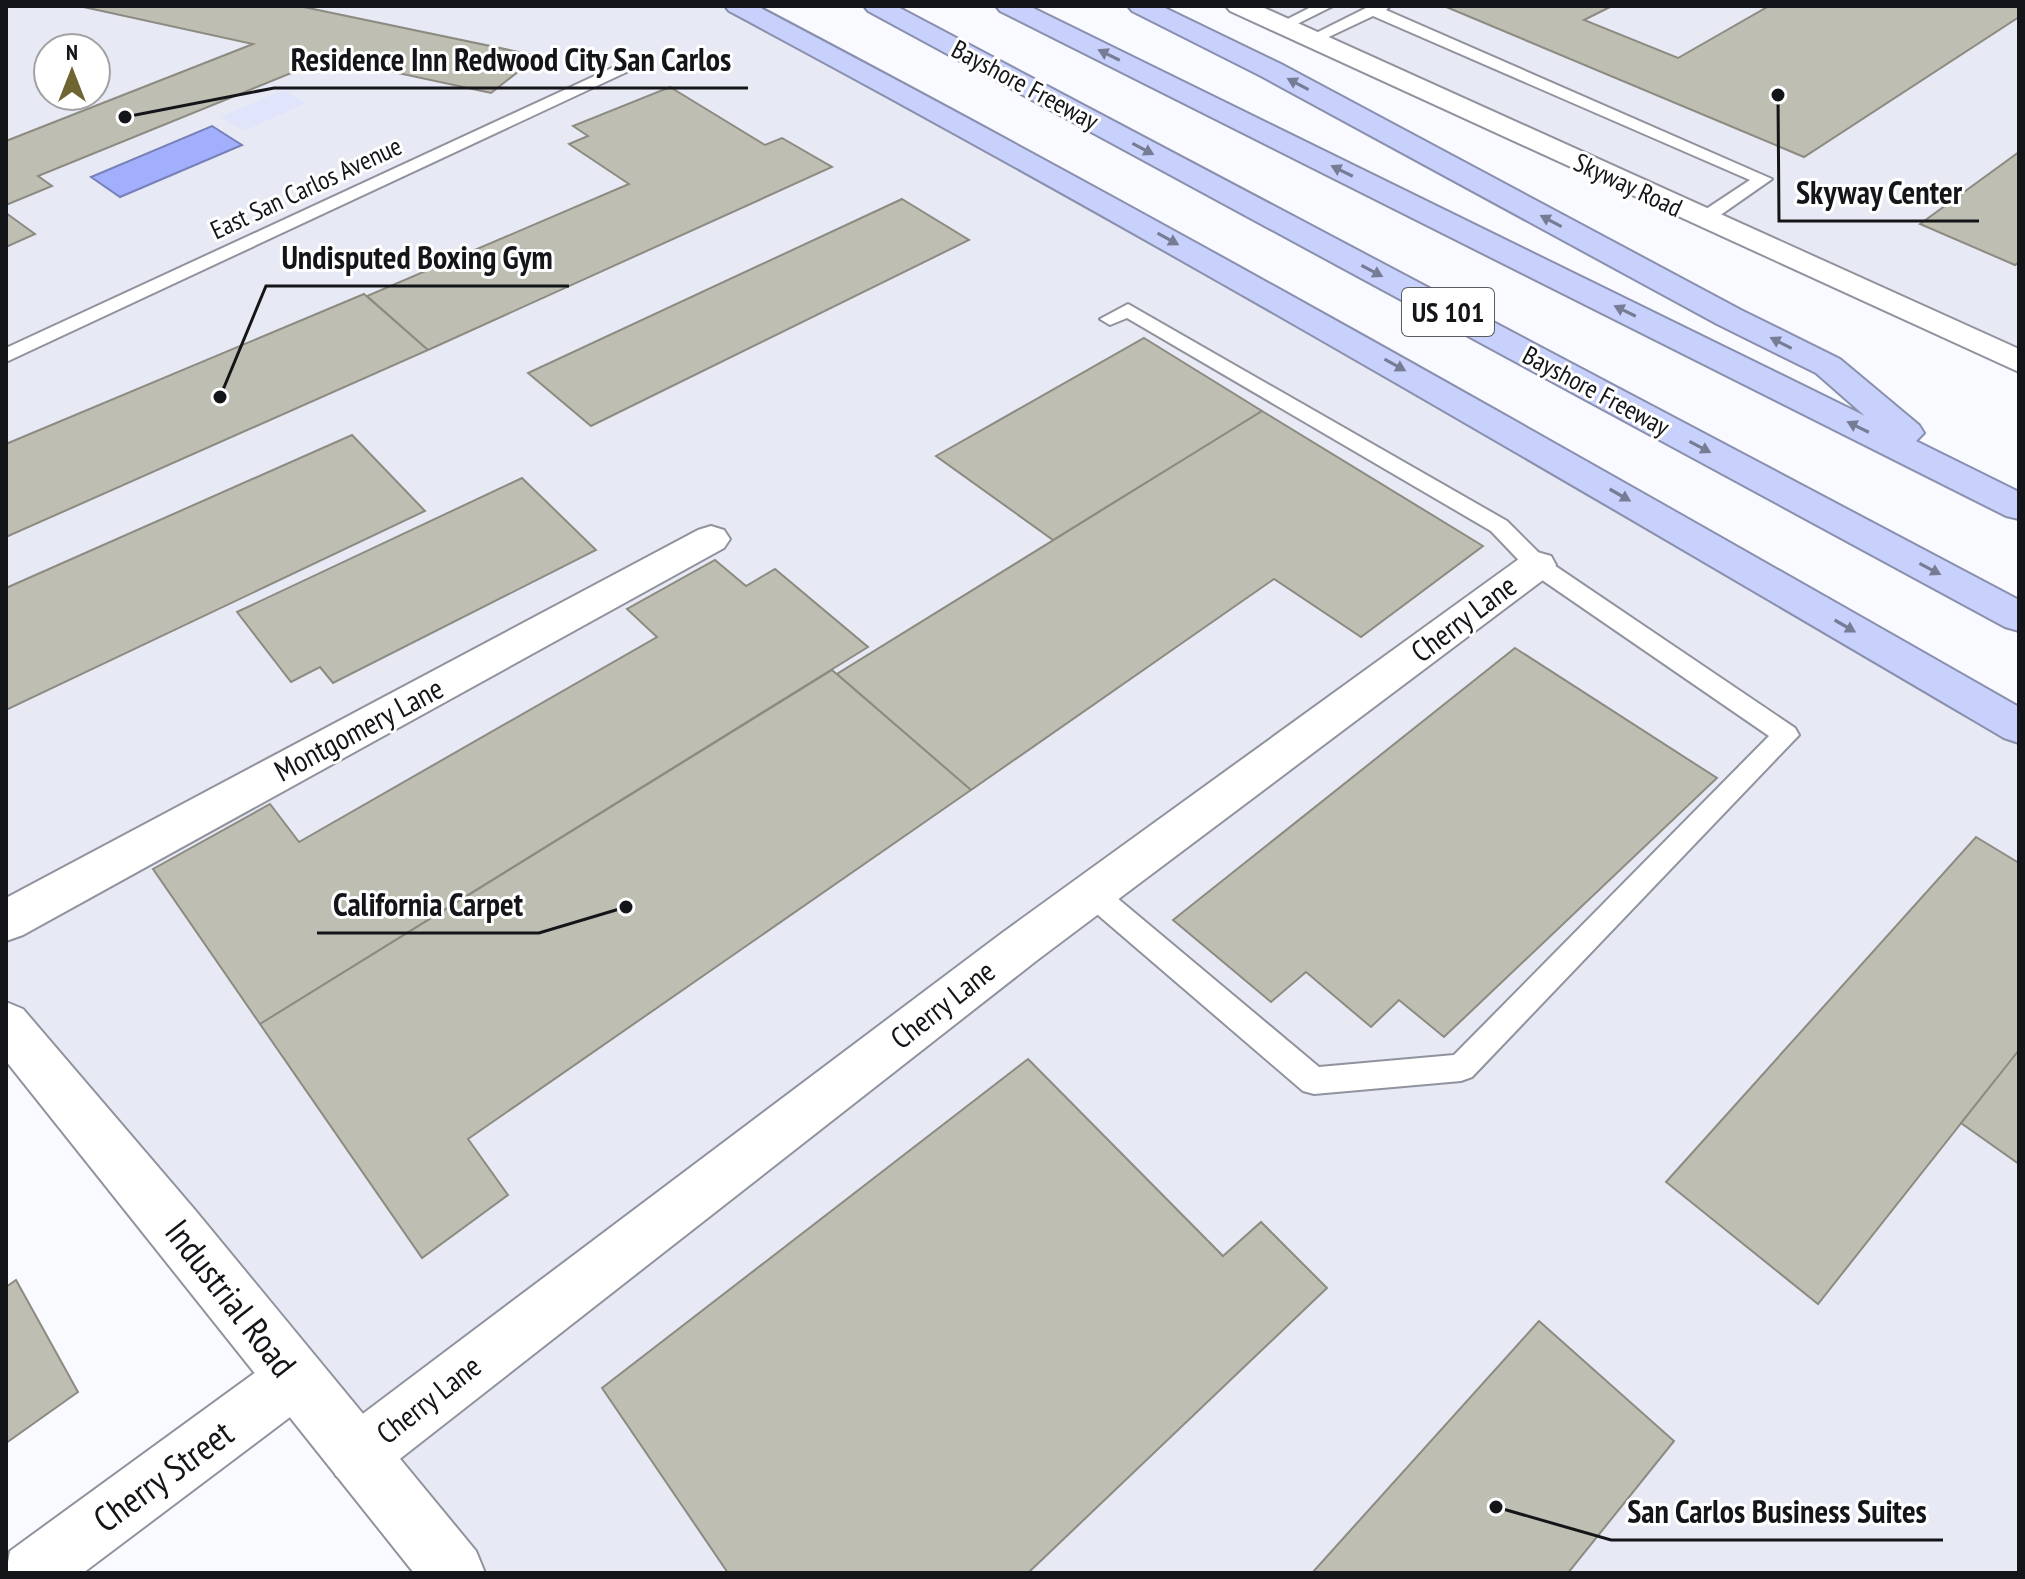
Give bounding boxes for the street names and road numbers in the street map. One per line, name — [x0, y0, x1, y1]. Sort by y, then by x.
street label: Bayshore Freeway — [946, 32, 1105, 137]
street label: East San Carlos Avenue — [205, 129, 407, 246]
street label: Skyway Road — [1569, 145, 1688, 224]
road number: US 101 — [1402, 288, 1494, 336]
street label: Bayshore Freeway — [1517, 338, 1676, 443]
street label: Cherry Lane — [1403, 565, 1524, 670]
street label: Montgomery Lane — [267, 668, 449, 789]
street label: Cherry Lane — [882, 951, 1002, 1057]
street label: Industrial Road — [155, 1210, 307, 1386]
street label: Cherry Lane — [368, 1346, 488, 1452]
street label: Cherry Street — [84, 1409, 242, 1542]

